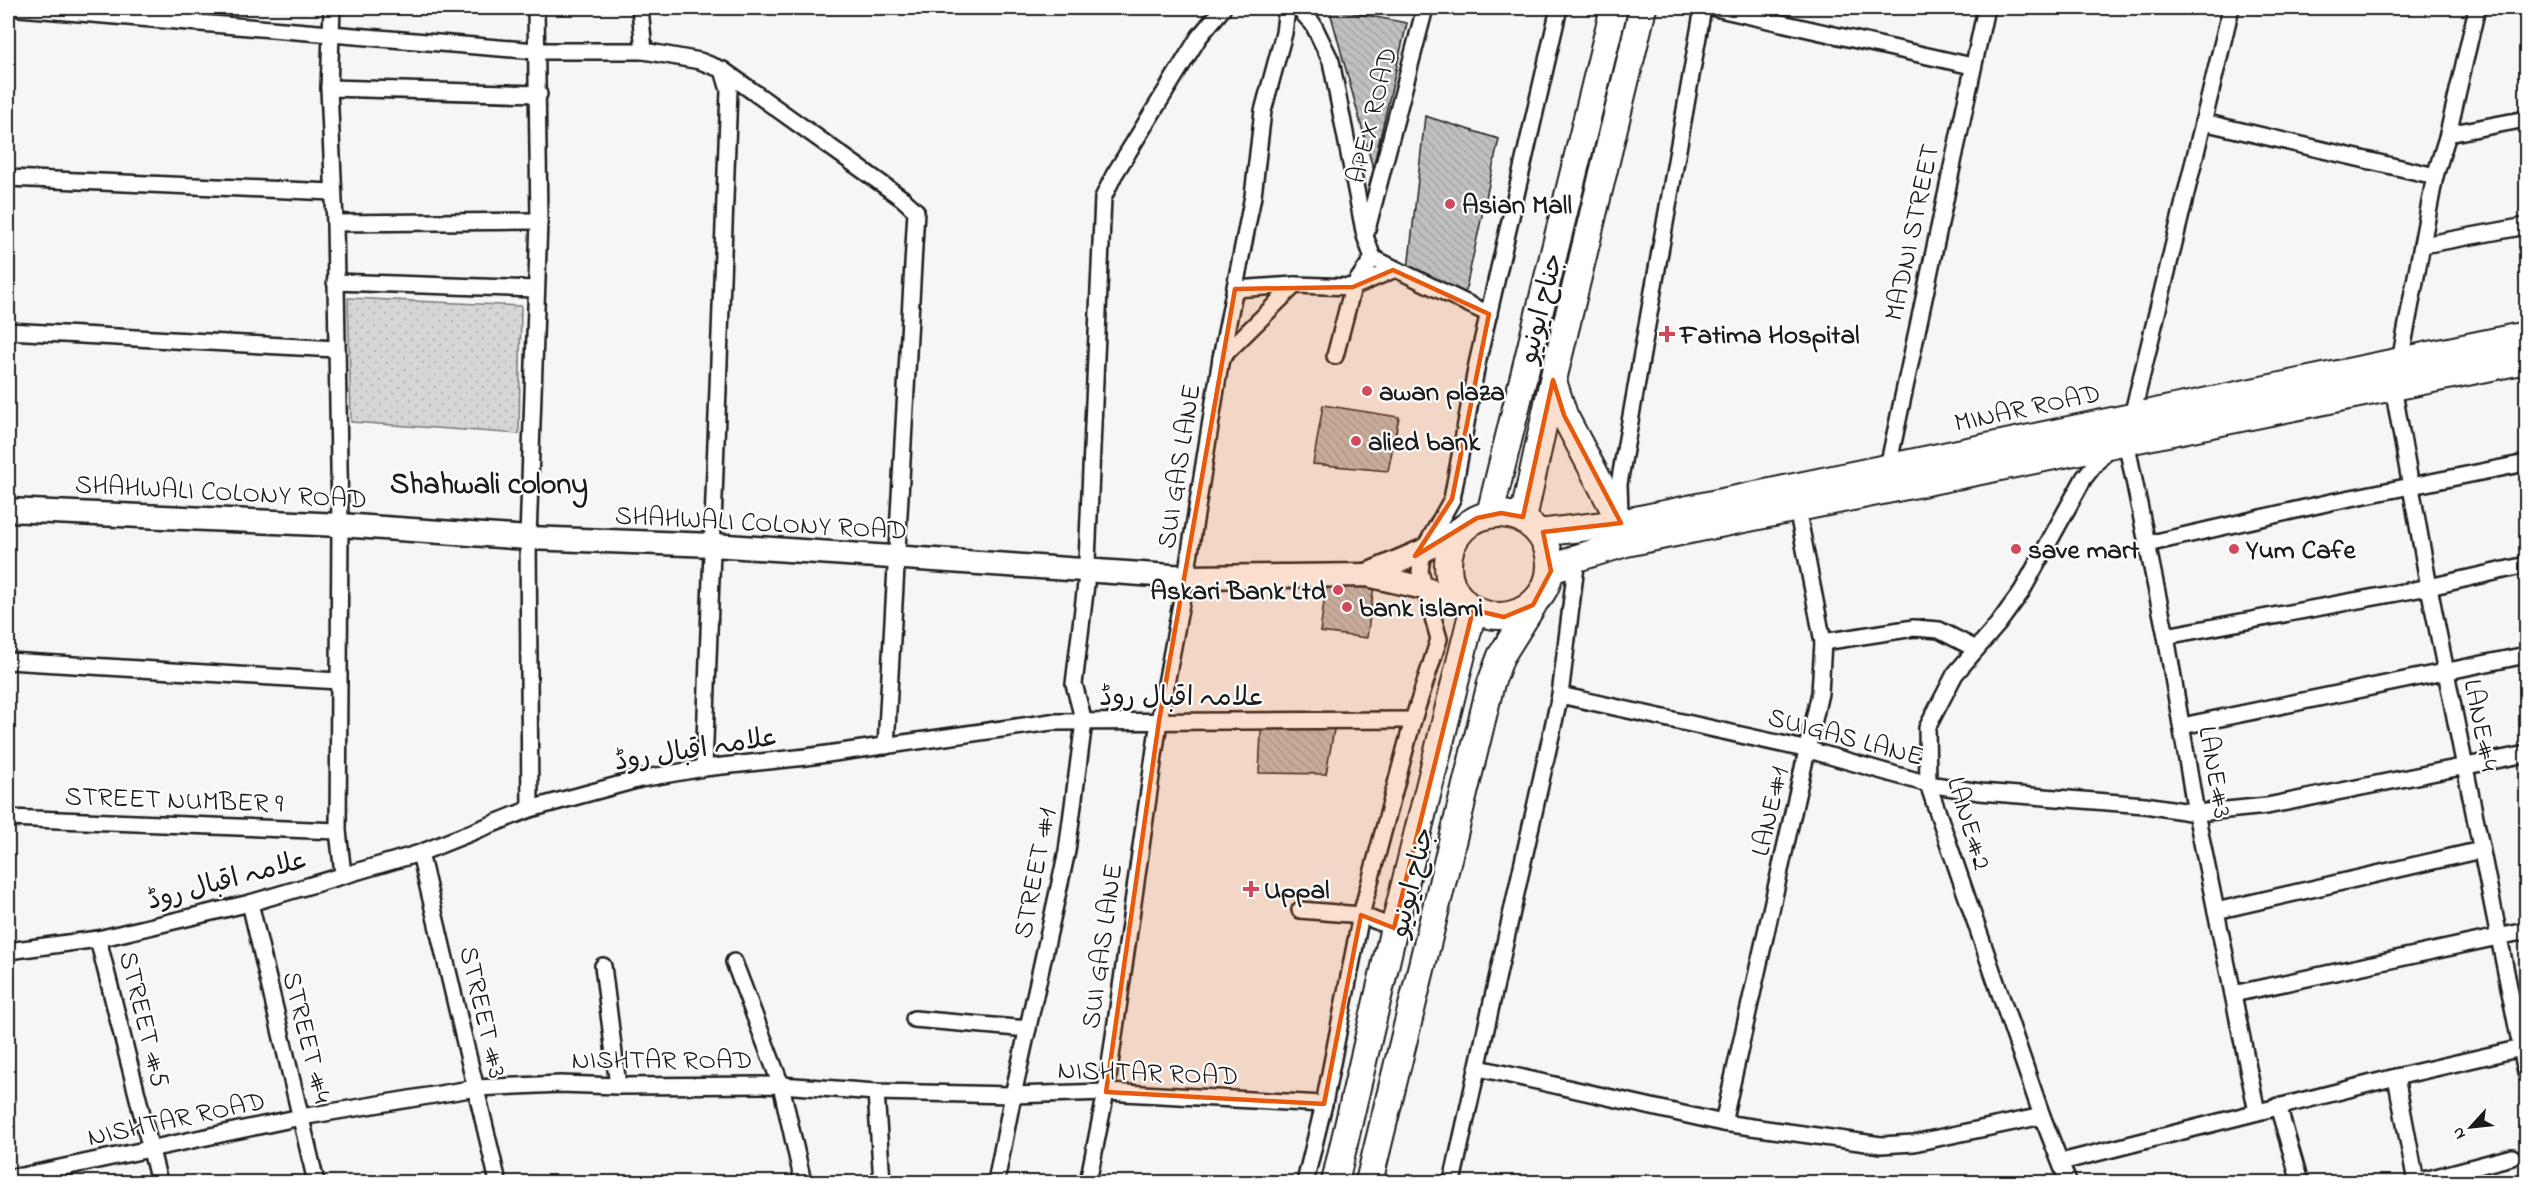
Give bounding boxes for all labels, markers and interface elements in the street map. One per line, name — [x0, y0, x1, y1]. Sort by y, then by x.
street label: APEX ROAD — [1338, 44, 1409, 188]
street label: MADNI STREET — [1876, 140, 1951, 325]
place label: Asian Mall — [1462, 187, 1572, 226]
marker: Asian Mall — [1443, 197, 1457, 211]
street label: جناح ایونیو — [1510, 249, 1575, 369]
place label: Fatima Hospital — [1678, 317, 1860, 356]
marker: Fatima Hospital — [1658, 325, 1676, 343]
place label: awan plaza — [1379, 374, 1505, 413]
street label: MINAR ROAD — [1951, 375, 2104, 444]
street label: SUI GAS LANE — [1148, 381, 1213, 552]
marker: awan plaza — [1360, 384, 1374, 398]
place label: alied bank — [1368, 424, 1481, 463]
marker: alied bank — [1349, 434, 1363, 448]
district label: Shahwali colony — [390, 464, 588, 508]
street label: SHAHWALI COLONY ROAD — [74, 466, 368, 521]
street label: SHAHWALI COLONY ROAD — [614, 497, 908, 552]
place label: save mart — [2028, 532, 2140, 571]
place label: Yum Cafe — [2245, 532, 2356, 571]
marker: save mart — [2009, 542, 2023, 556]
marker: Yum Cafe — [2227, 542, 2241, 556]
place label: Askari Bank Ltd — [1150, 573, 1327, 612]
marker: Askari Bank Ltd — [1331, 583, 1345, 597]
place label: bank islami — [1359, 590, 1483, 629]
marker: bank islami — [1340, 600, 1354, 614]
street label: LANE#4 — [2452, 676, 2508, 775]
street label: علامہ اقبال روڈ — [1099, 679, 1265, 718]
street label: SUIGAS LANE — [1763, 699, 1927, 778]
street label: علامہ اقبال روڈ — [612, 718, 781, 783]
street label: LANE#3 — [2186, 723, 2241, 822]
street label: LANE#1 — [1742, 763, 1801, 860]
street label: LANE#2 — [1935, 772, 2000, 875]
street label: STREET NUMBER 9 — [64, 778, 284, 825]
street label: STREET #1 — [1005, 805, 1068, 942]
street label: جناح ایونیو — [1381, 823, 1446, 943]
street label: علامہ اقبال روڈ — [143, 841, 313, 922]
street label: SUI GAS LANE — [1073, 861, 1134, 1031]
place label: Uppal — [1264, 872, 1330, 911]
marker: Uppal — [1242, 880, 1260, 898]
street label: STREET #3 — [447, 943, 516, 1083]
street label: STREET #5 — [107, 948, 178, 1092]
street label: STREET #4 — [270, 968, 341, 1108]
street label: NISHTAR ROAD — [572, 1042, 752, 1081]
street label: NISHTAR ROAD — [1057, 1052, 1239, 1097]
street label: NISHTAR ROAD — [84, 1083, 269, 1158]
north arrow — [2441, 1097, 2501, 1157]
text: N — [2446, 1122, 2473, 1143]

